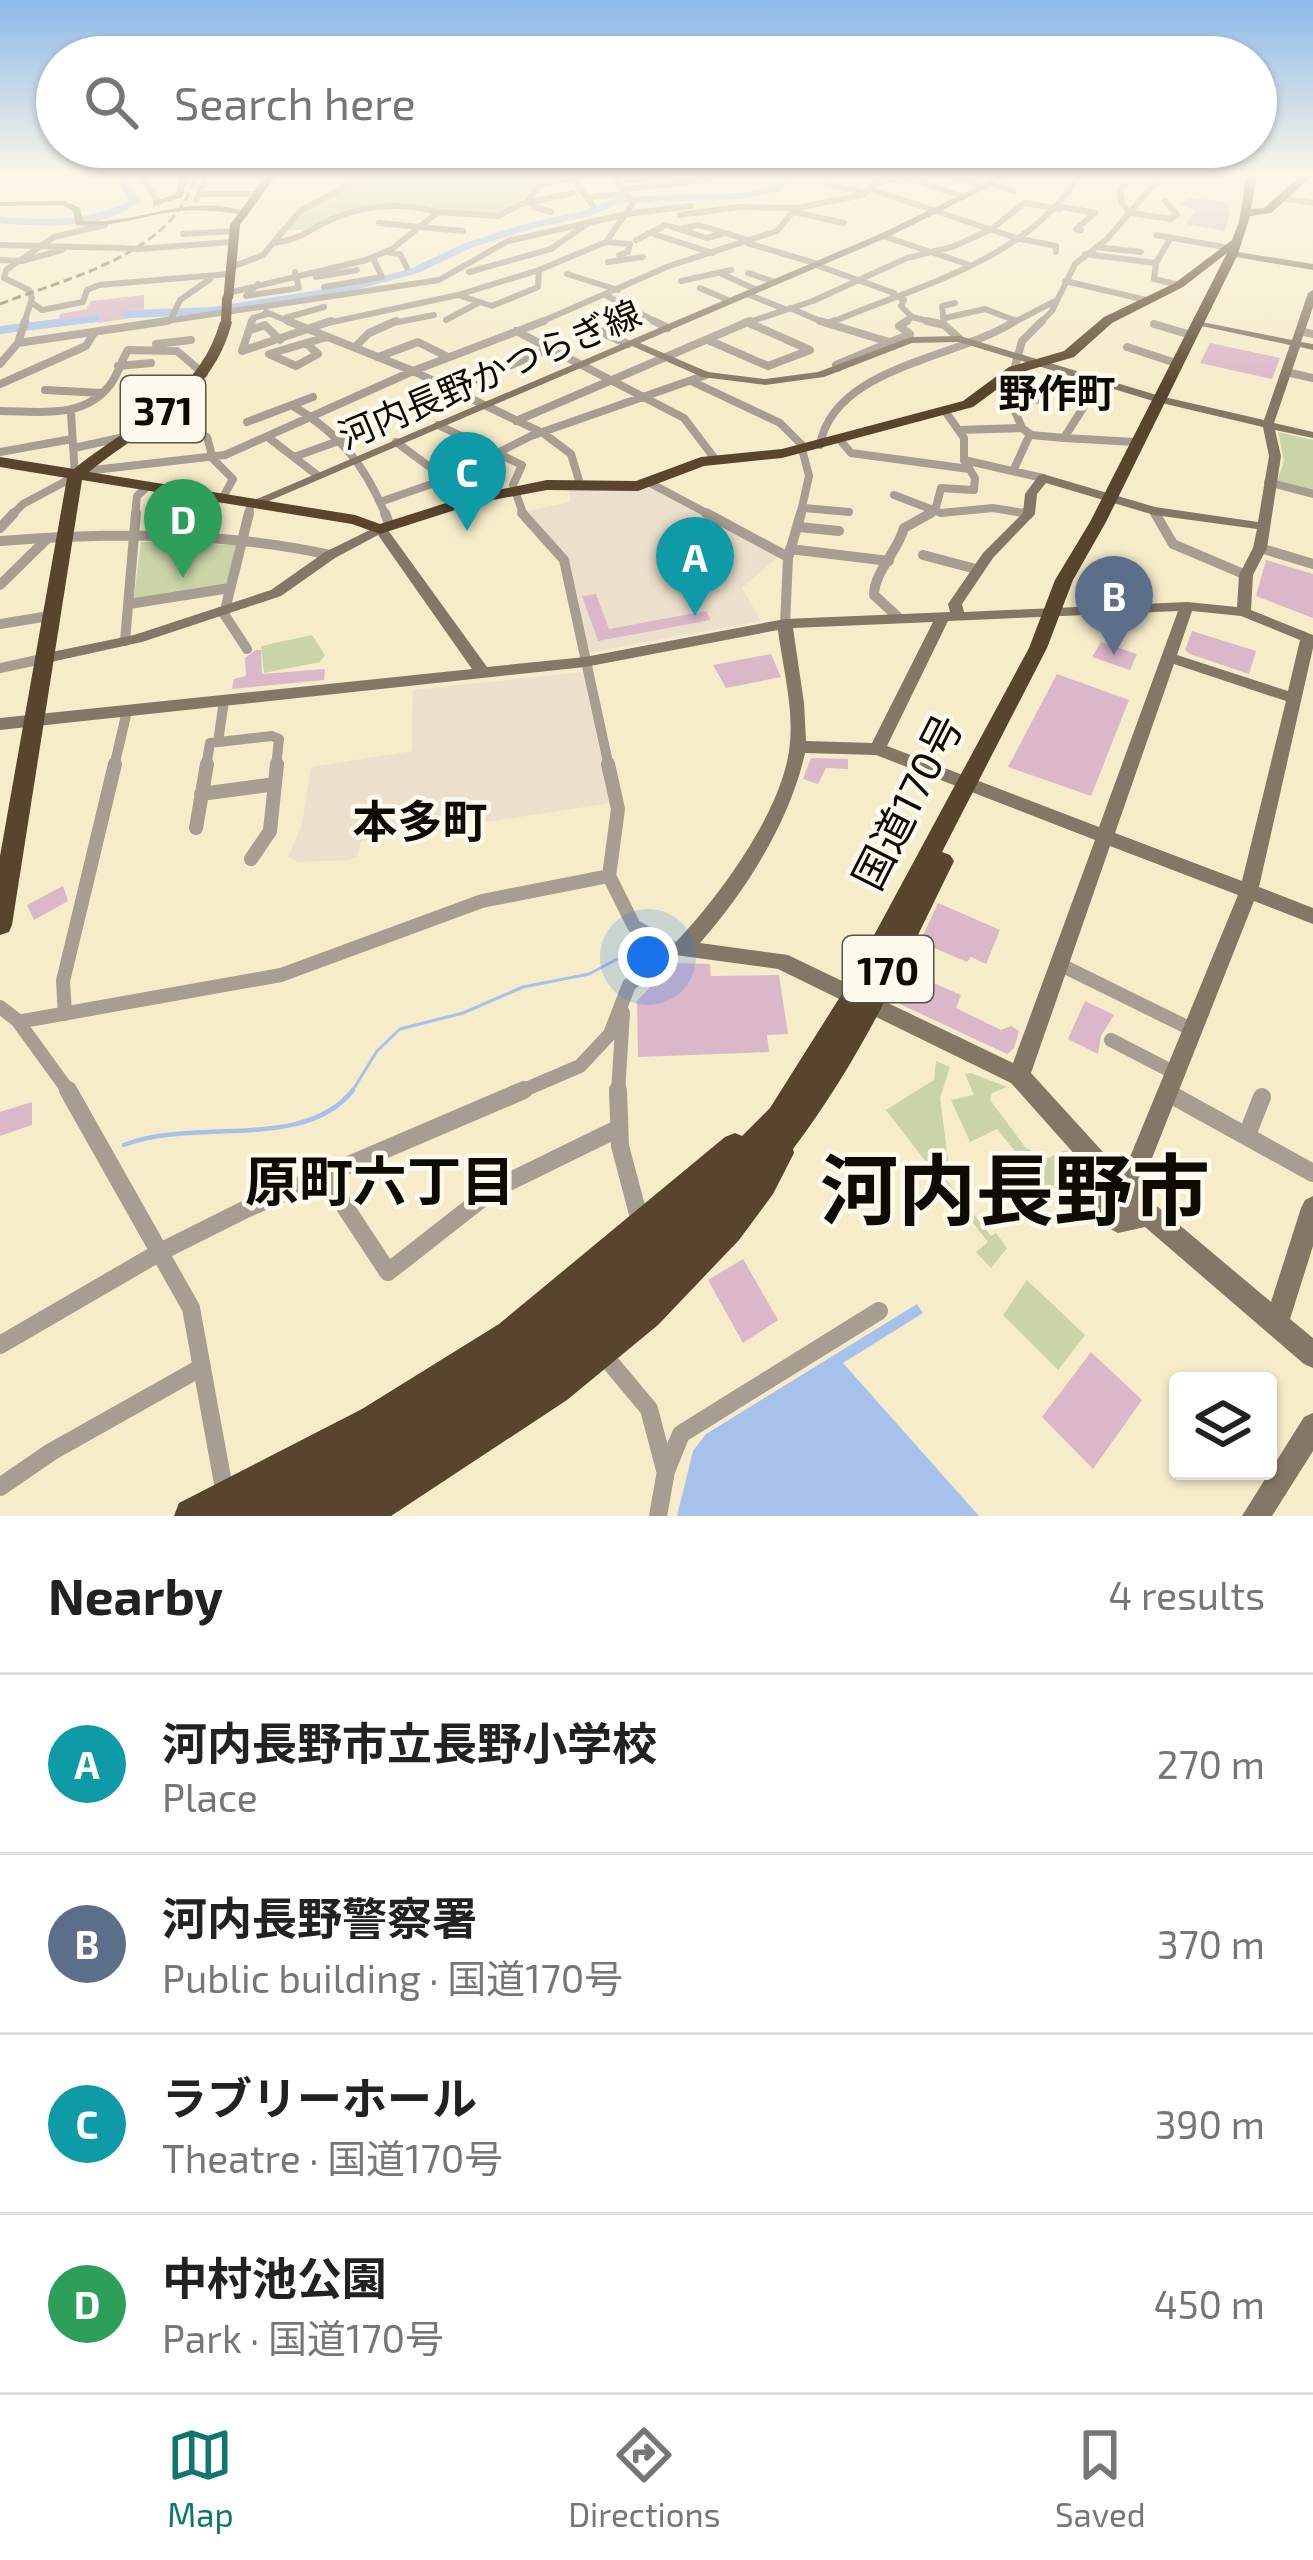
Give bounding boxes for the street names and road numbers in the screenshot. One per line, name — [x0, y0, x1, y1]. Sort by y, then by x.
street label: 河内長野かつらぎ線 — [331, 290, 647, 456]
road number: 371 — [121, 376, 205, 442]
street label: 国道170号 — [841, 705, 971, 897]
road number: 170 — [843, 936, 933, 1002]

